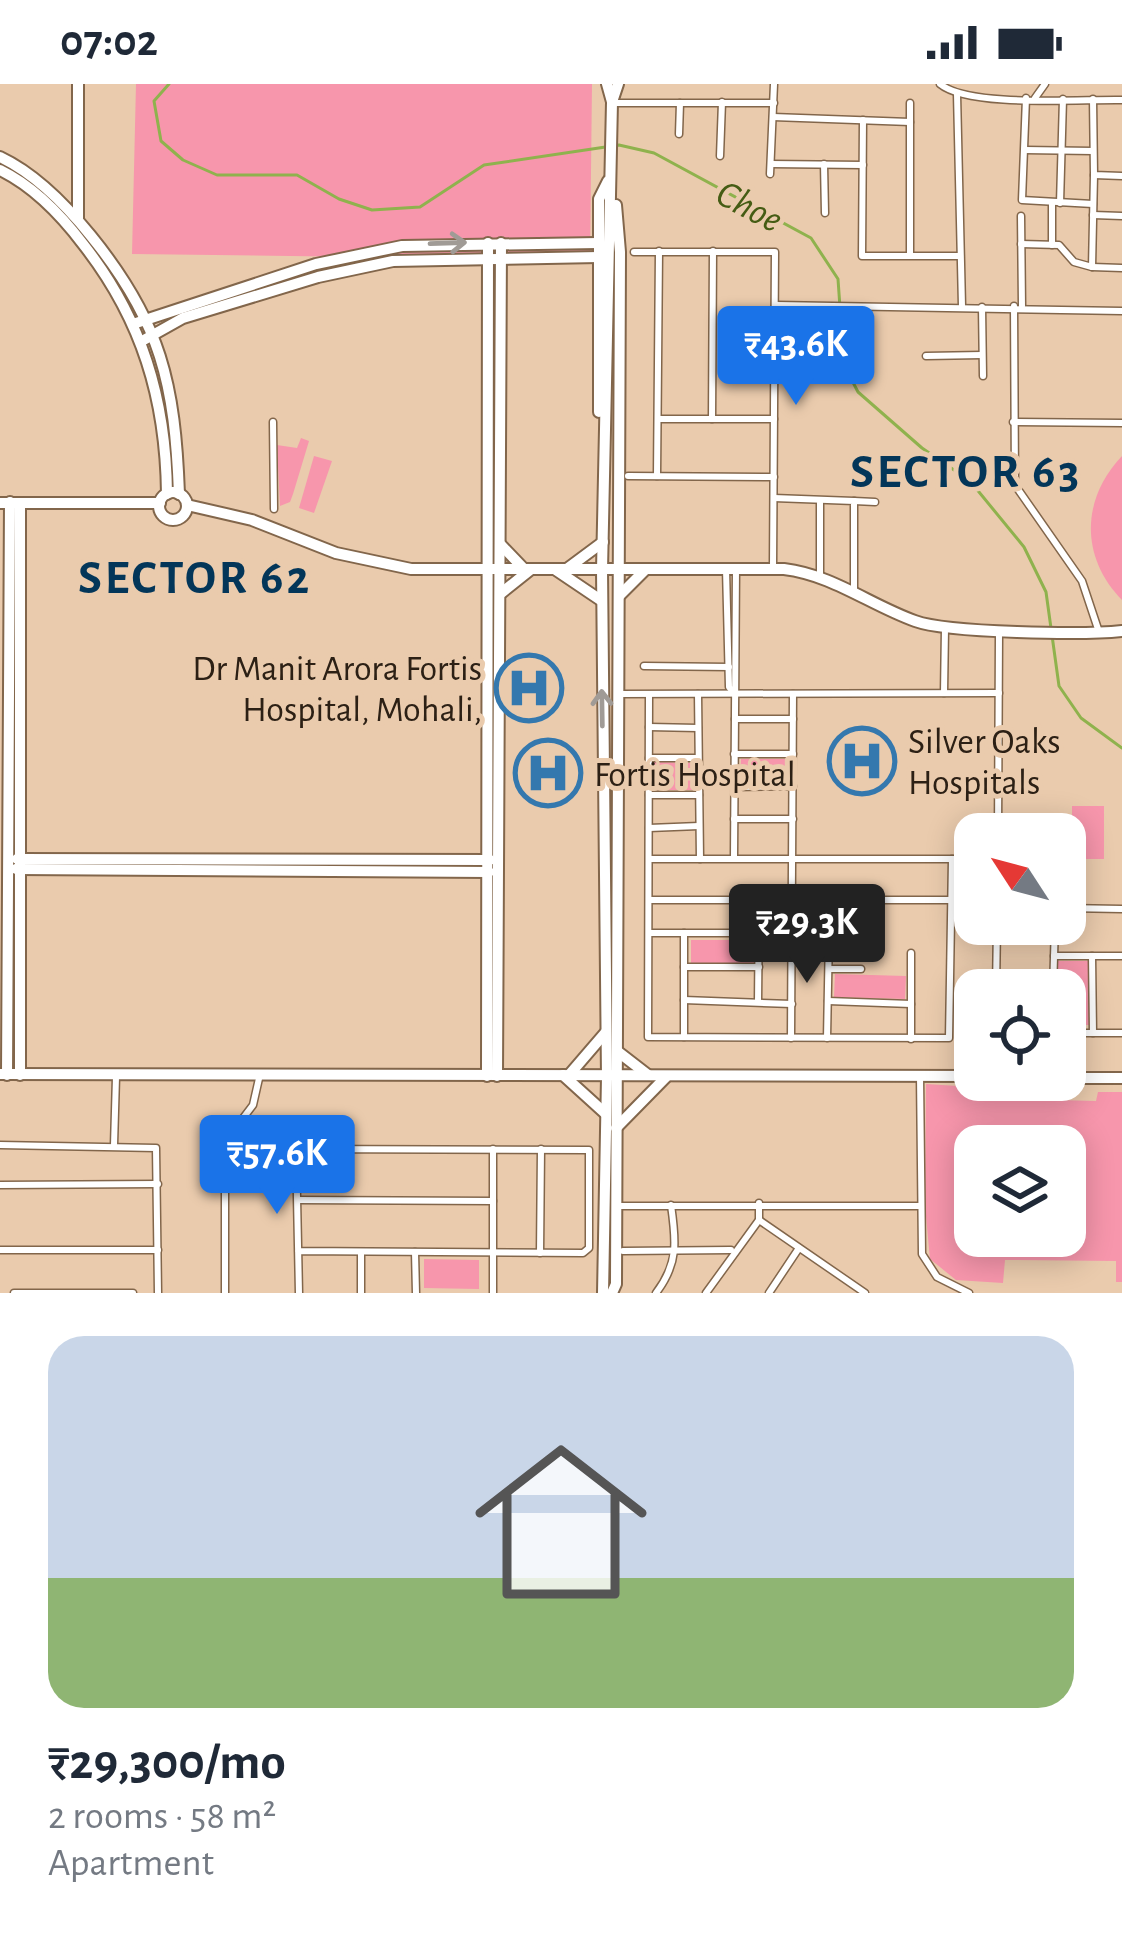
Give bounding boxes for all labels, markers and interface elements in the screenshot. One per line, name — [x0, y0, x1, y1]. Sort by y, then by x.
text: 07:02 — [60, 19, 158, 64]
water label: Choe — [709, 174, 788, 241]
one-way arrow — [428, 232, 467, 255]
pin: ₹43.6K — [698, 306, 894, 408]
text: ₹43.6K — [744, 325, 848, 364]
district label: SECTOR 63 — [850, 449, 1082, 497]
district label: SECTOR 62 — [78, 555, 312, 603]
place label: Dr Manit Arora Fortis Hospital, Mohali, — [192, 651, 482, 728]
hospital icon: Dr Manit Arora Fortis Hospital, Mohali, — [494, 653, 564, 723]
one-way arrow — [591, 689, 613, 728]
place label: Silver Oaks Hospitals — [908, 724, 1061, 801]
hospital icon: Silver Oaks Hospitals — [827, 726, 897, 796]
hospital icon: Fortis Hospital — [513, 738, 583, 808]
place label: Fortis Hospital — [594, 757, 796, 793]
north arrow — [954, 813, 1086, 945]
map controls — [954, 813, 1086, 1257]
pin: ₹29.3K — [709, 884, 905, 986]
text: ₹29.3K — [756, 903, 858, 942]
button: locate — [954, 969, 1086, 1101]
pin: ₹57.6K — [179, 1115, 375, 1217]
button: layers — [954, 1125, 1086, 1257]
text: ₹57.6K — [227, 1134, 327, 1173]
icon: home — [453, 1414, 669, 1630]
text: ₹29,300/mo — [48, 1737, 286, 1788]
text: 2 rooms · 58 m² — [48, 1797, 276, 1836]
text: Apartment — [48, 1844, 214, 1883]

